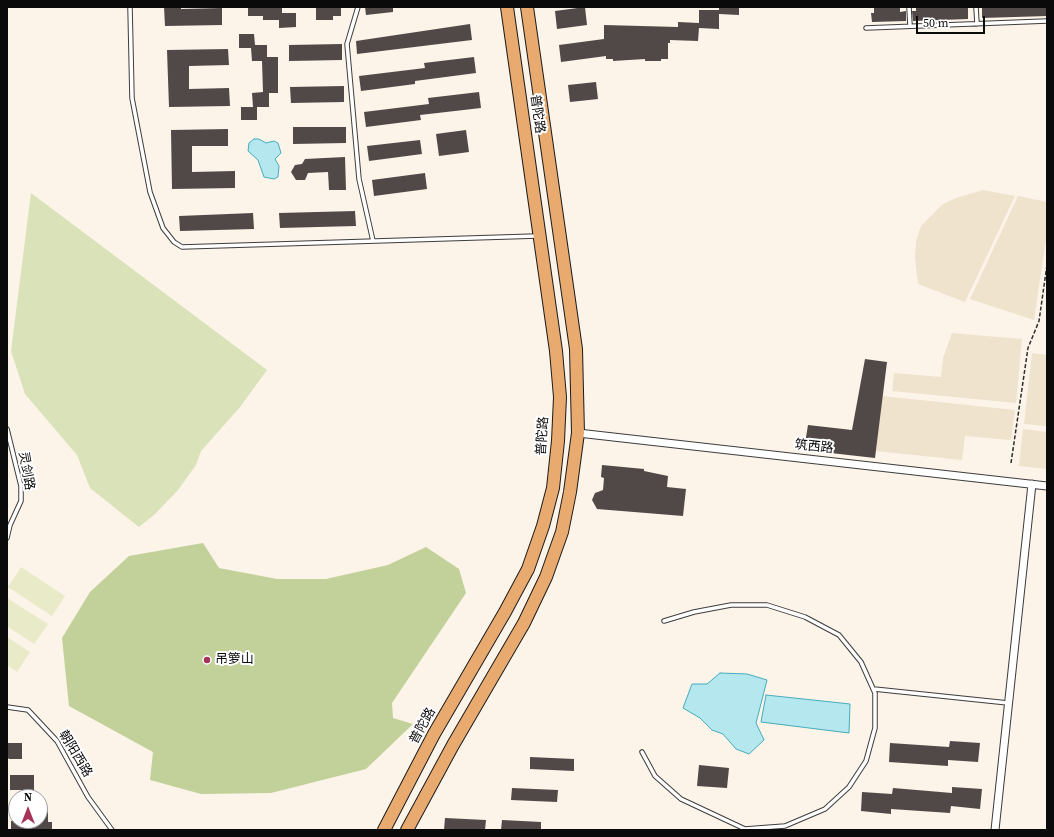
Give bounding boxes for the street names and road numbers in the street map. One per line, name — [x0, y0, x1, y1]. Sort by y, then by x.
street label: 普陀路 — [527, 94, 547, 134]
street label: 普陀路 — [534, 416, 552, 456]
street label: 筑西路 — [794, 437, 834, 457]
street label: 灵剑路 — [15, 450, 37, 492]
street label: 普陀路 — [407, 705, 439, 747]
street label: 朝阳西路 — [55, 728, 95, 780]

